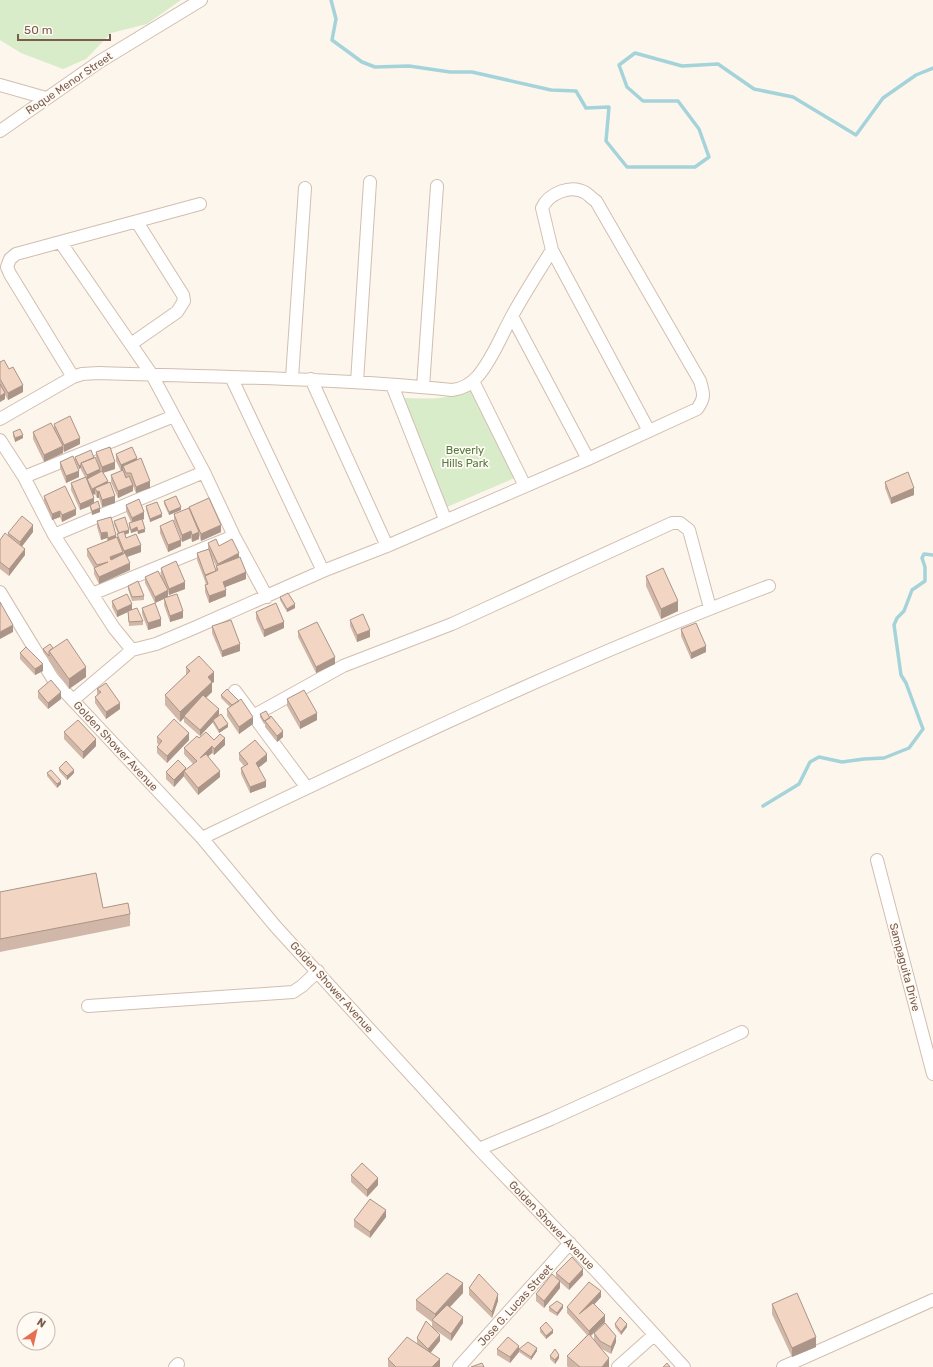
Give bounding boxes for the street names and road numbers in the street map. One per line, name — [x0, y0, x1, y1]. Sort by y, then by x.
street label: Roque Menor Street — [23, 49, 116, 117]
street label: Golden Shower Avenue — [71, 699, 161, 794]
street label: Sampaguita Drive — [886, 922, 923, 1013]
street label: Golden Shower Avenue — [287, 939, 376, 1036]
street label: Golden Shower Avenue — [506, 1178, 597, 1272]
street label: Jose G. Lucas Street — [475, 1261, 556, 1349]

